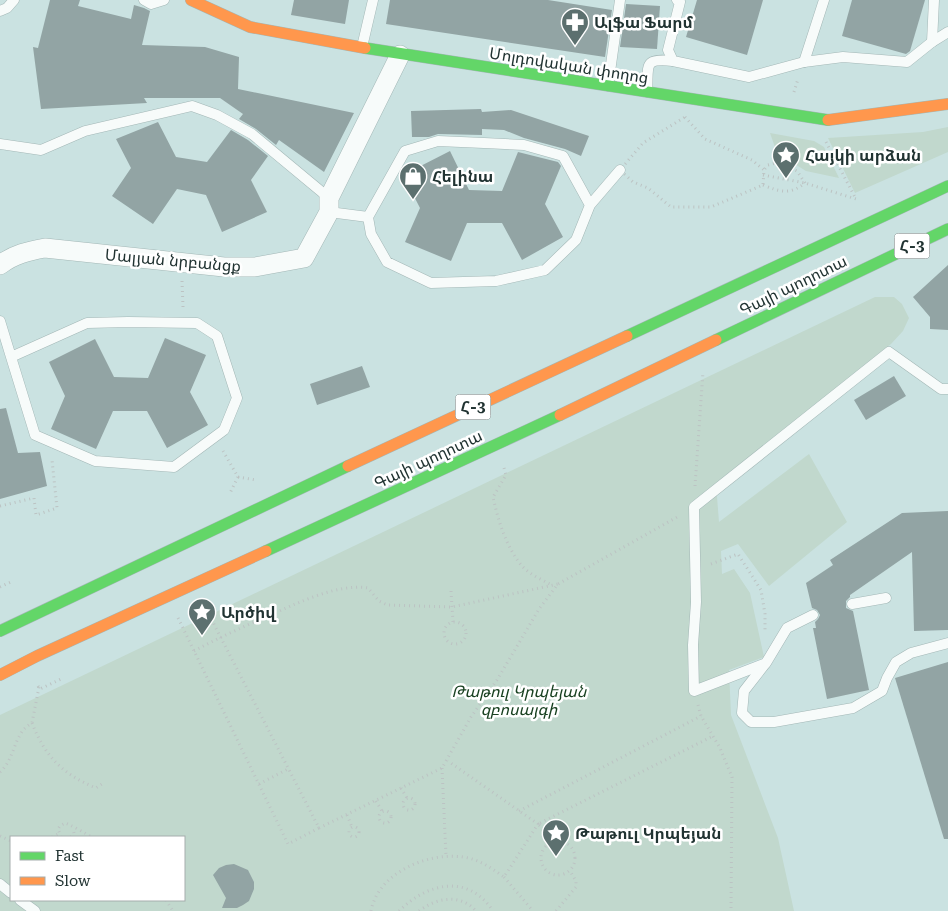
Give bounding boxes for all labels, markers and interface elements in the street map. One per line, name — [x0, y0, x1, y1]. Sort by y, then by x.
pharmacy icon: Ալֆա Ֆարմ — [560, 7, 590, 46]
place label: Ալֆա Ֆարմ — [594, 13, 694, 32]
street label: Մոլդովական փողոց — [488, 44, 650, 87]
place icon: Հայկի արձան — [771, 140, 801, 179]
place label: Հայկի արձան — [805, 146, 921, 165]
shop icon: Հելինա — [398, 161, 428, 200]
place label: Հելինա — [432, 167, 493, 186]
road number: Հ-3 — [894, 234, 930, 258]
street label: Մալյան նրբանցք — [104, 245, 242, 276]
street label: Գայի պողոտա — [736, 251, 850, 320]
road number: Հ-3 — [456, 394, 490, 420]
street label: Գայի պողոտա — [371, 426, 485, 493]
place icon: Արծիվ — [187, 597, 217, 636]
place label: Արծիվ — [221, 603, 277, 622]
park label: Թաթուլ Կրպեյան զբոսայգի — [452, 682, 588, 719]
place icon: Թաթուլ Կրպեյան — [541, 818, 571, 857]
place label: Թաթուլ Կրպեյան — [575, 824, 721, 843]
legend — [10, 836, 185, 901]
text: Fast — [55, 847, 85, 865]
text: Slow — [55, 872, 91, 890]

